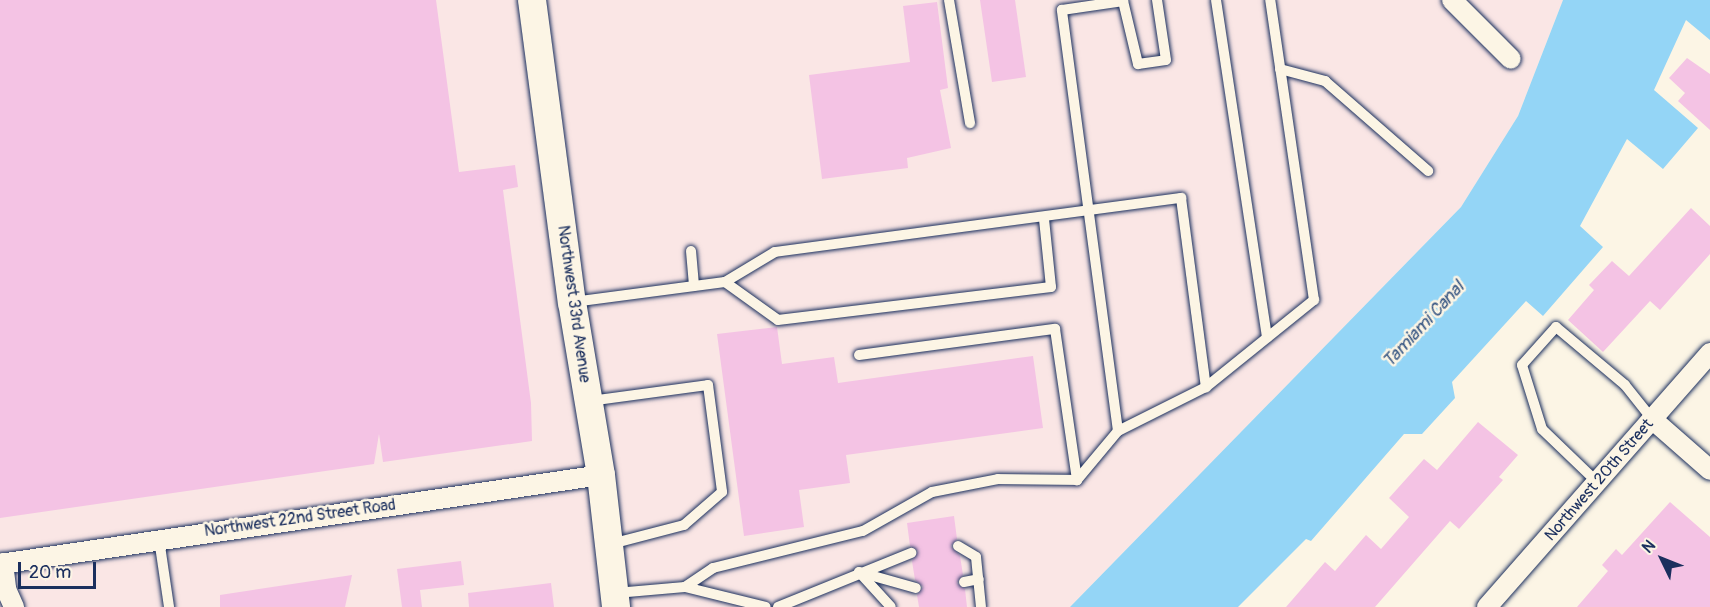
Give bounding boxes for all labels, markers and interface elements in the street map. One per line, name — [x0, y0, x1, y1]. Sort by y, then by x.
street label: Northwest 33rd Avenue — [553, 224, 595, 384]
water label: Tamiami Canal — [1379, 278, 1469, 372]
street label: Northwest 20th Street — [1541, 415, 1657, 545]
street label: Northwest 22nd Street Road — [203, 495, 397, 541]
north arrow — [1632, 529, 1692, 589]
text: N — [1638, 536, 1660, 558]
scale bar — [21, 550, 99, 588]
text: 20 m — [29, 561, 71, 584]

